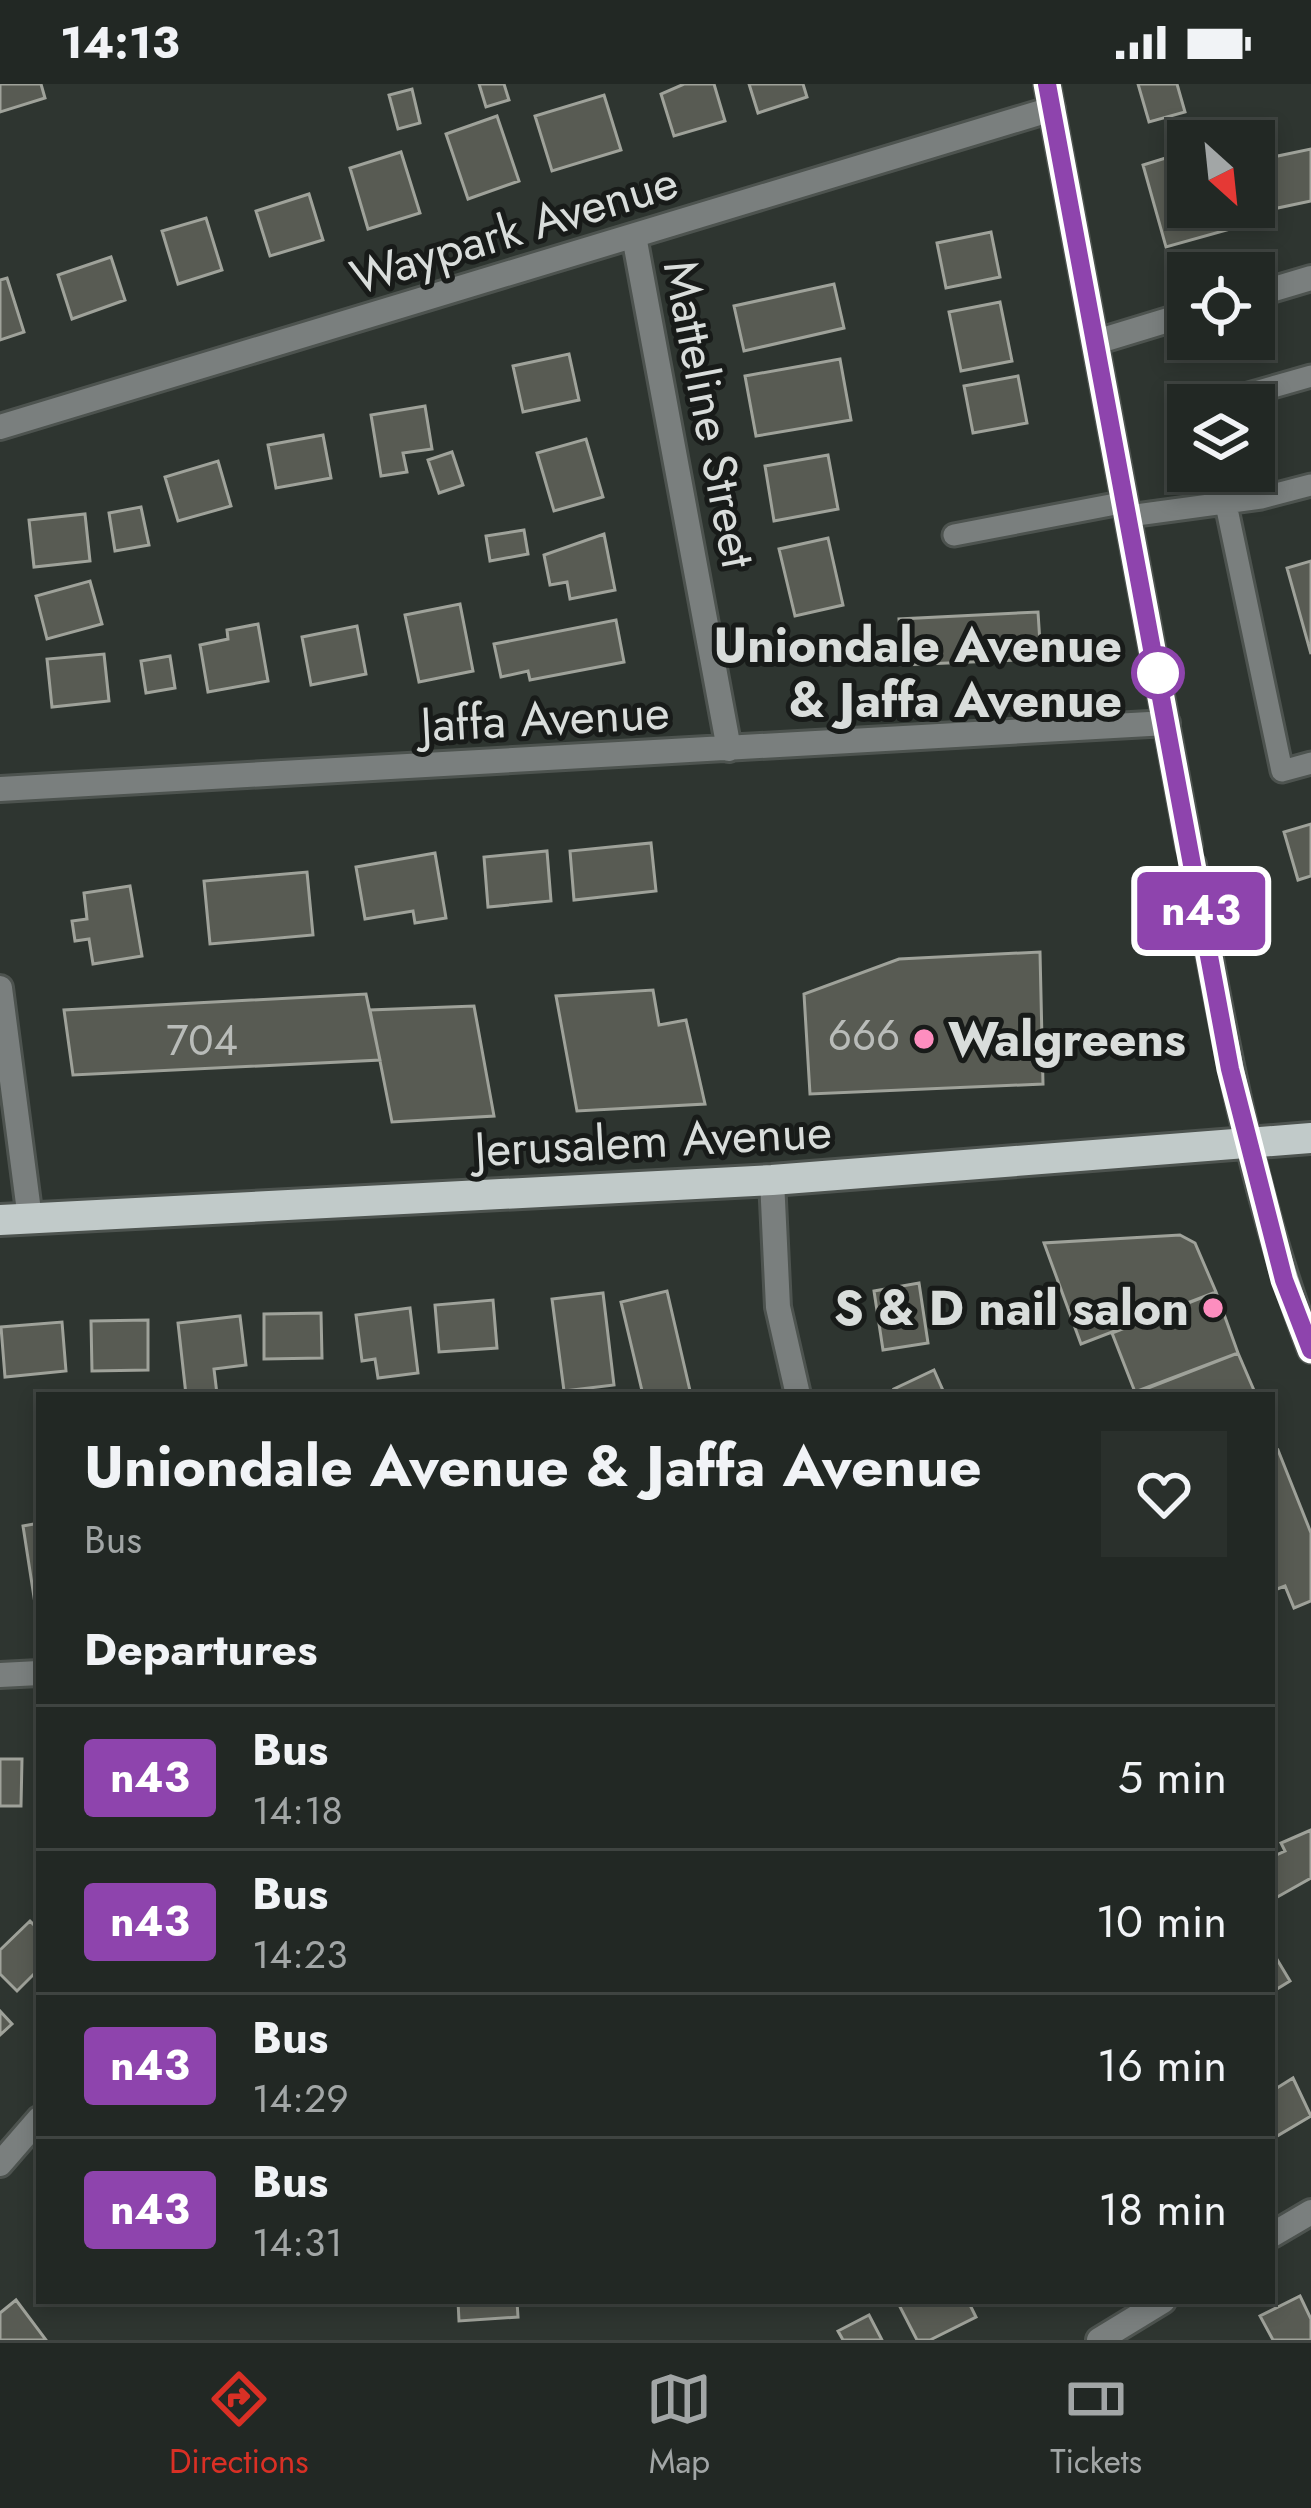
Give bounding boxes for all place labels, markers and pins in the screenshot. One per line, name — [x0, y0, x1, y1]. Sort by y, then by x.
place label: Uniondale Avenue & Jaffa Avenue — [714, 611, 1122, 735]
marker: Uniondale Avenue & Jaffa Avenue — [1133, 648, 1183, 698]
place label: Walgreens — [948, 1005, 1186, 1074]
marker: Walgreens — [911, 1026, 937, 1052]
place label: S & D nail salon — [834, 1274, 1189, 1343]
marker: S & D nail salon — [1200, 1295, 1226, 1321]

